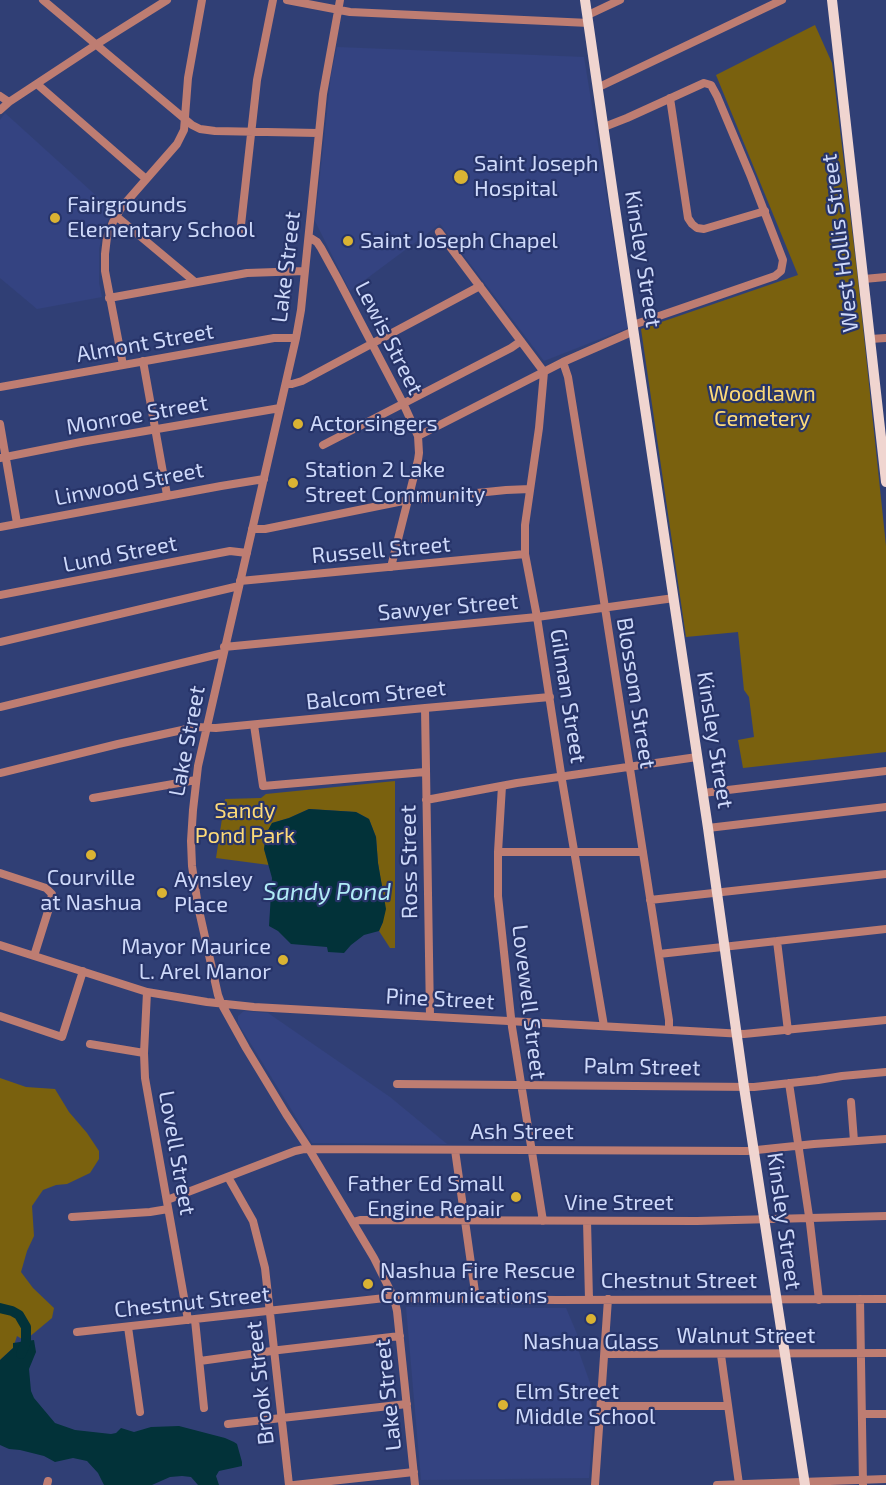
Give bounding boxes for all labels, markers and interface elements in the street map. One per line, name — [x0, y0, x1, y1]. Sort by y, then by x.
place label: Saint Joseph Hospital — [474, 151, 598, 202]
street label: West Hollis Street — [816, 152, 864, 334]
marker: Saint Joseph Hospital — [452, 168, 470, 186]
street label: Kinsley Street — [619, 189, 667, 329]
place label: Fairgrounds Elementary School — [67, 192, 255, 243]
street label: Lake Street — [266, 210, 306, 324]
marker: Fairgrounds Elementary School — [48, 211, 62, 225]
place label: Saint Joseph Chapel — [360, 228, 558, 254]
marker: Saint Joseph Chapel — [341, 234, 355, 248]
street label: Lewis Street — [349, 277, 429, 399]
street label: Almont Street — [74, 318, 216, 368]
park label: Woodlawn Cemetery — [708, 381, 816, 433]
street label: Monroe Street — [64, 390, 210, 440]
place label: Actorsingers — [310, 411, 438, 437]
marker: Actorsingers — [291, 417, 305, 431]
street label: Linwood Street — [52, 457, 206, 511]
place label: Station 2 Lake Street Community — [305, 457, 485, 508]
marker: Station 2 Lake Street Community — [286, 476, 300, 490]
street label: Lund Street — [61, 530, 179, 578]
street label: Russell Street — [310, 531, 452, 569]
street label: Sawyer Street — [377, 588, 519, 626]
street label: Blossom Street — [611, 615, 661, 771]
street label: Gilman Street — [544, 627, 592, 765]
street label: Kinsley Street — [691, 670, 739, 810]
street label: Balcom Street — [305, 675, 447, 715]
street label: Lake Street — [163, 683, 211, 799]
park label: Sandy Pond Park — [195, 798, 295, 849]
street label: Ross Street — [395, 805, 423, 919]
marker: Courville at Nashua — [84, 848, 98, 862]
place label: Courville at Nashua — [40, 865, 142, 916]
place label: Aynsley Place — [174, 867, 253, 918]
water label: Sandy Pond — [263, 878, 391, 906]
marker: Aynsley Place — [155, 886, 169, 900]
street label: Lovewell Street — [506, 923, 552, 1081]
place label: Mayor Maurice L. Arel Manor — [121, 934, 271, 986]
marker: Mayor Maurice L. Arel Manor — [276, 953, 290, 967]
street label: Pine Street — [385, 983, 495, 1015]
street label: Palm Street — [583, 1053, 701, 1081]
street label: Lovell Street — [153, 1089, 201, 1217]
street label: Ash Street — [470, 1119, 574, 1145]
street label: Kinsley Street — [761, 1151, 807, 1291]
place label: Father Ed Small Engine Repair — [347, 1171, 504, 1222]
marker: Father Ed Small Engine Repair — [509, 1190, 523, 1204]
street label: Vine Street — [564, 1190, 674, 1216]
place label: Nashua Fire Rescue Communications — [380, 1258, 575, 1310]
street label: Chestnut Street — [601, 1268, 757, 1294]
marker: Nashua Fire Rescue Communications — [361, 1277, 375, 1291]
street label: Chestnut Street — [113, 1281, 271, 1323]
marker: Nashua Glass — [584, 1312, 598, 1326]
street label: Brook Street — [240, 1320, 280, 1446]
street label: Walnut Street — [677, 1323, 815, 1349]
place label: Nashua Glass — [523, 1329, 659, 1355]
street label: Lake Street — [369, 1338, 407, 1452]
place label: Elm Street Middle School — [515, 1379, 656, 1430]
marker: Elm Street Middle School — [496, 1398, 510, 1412]

